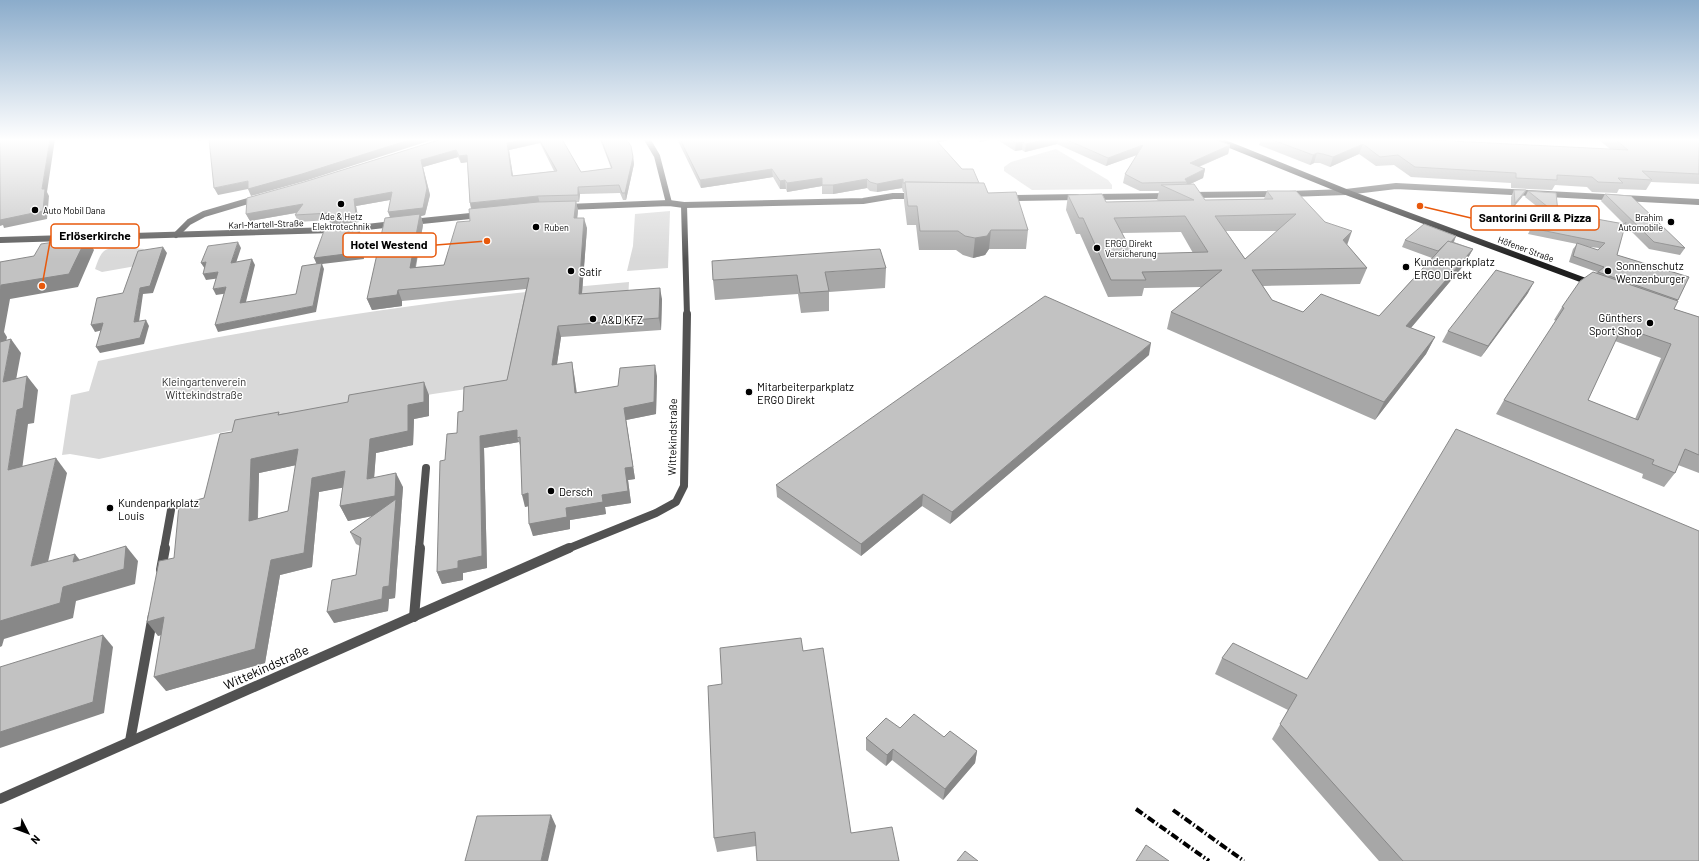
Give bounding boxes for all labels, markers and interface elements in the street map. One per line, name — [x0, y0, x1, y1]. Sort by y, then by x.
marker: Ade & Hetz Elektrotechnik — [336, 199, 346, 209]
marker: Auto Mobil Dana — [30, 205, 40, 215]
place label: Auto Mobil Dana — [43, 205, 105, 216]
callout: Santorini Grill & Pizza — [1471, 206, 1599, 230]
text: Santorini Grill & Pizza — [1479, 210, 1591, 224]
place label: Ade & Hetz Elektrotechnik — [312, 211, 370, 232]
place label: Brahim Automobile — [1618, 212, 1663, 233]
street label: Karl-Martell-Straße — [228, 217, 304, 231]
marker: Brahim Automobile — [1666, 217, 1676, 227]
marker: Ruben — [531, 222, 541, 232]
place label: Ruben — [544, 222, 569, 233]
callout: Erlöserkirche — [51, 224, 139, 248]
text: Erlöserkirche — [59, 228, 131, 242]
callout: Hotel Westend — [343, 233, 436, 257]
street label: Höfener Straße — [1496, 234, 1556, 264]
text: Hotel Westend — [350, 237, 428, 251]
place label: ERGO Direkt Versicherung — [1105, 238, 1157, 259]
marker: ERGO Direkt Versicherung — [1092, 243, 1102, 253]
place label: Kundenparkplatz ERGO Direkt — [1414, 255, 1495, 281]
place label: Sonnenschutz Wenzenburger — [1616, 259, 1685, 285]
marker: Kundenparkplatz ERGO Direkt — [1401, 262, 1411, 272]
place label: Satir — [579, 265, 602, 278]
marker: Satir — [566, 266, 576, 276]
marker: Sonnenschutz Wenzenburger — [1603, 266, 1613, 276]
place label: Günthers Sport Shop — [1589, 311, 1642, 337]
place label: A&D KFZ — [601, 313, 643, 326]
marker: A&D KFZ — [588, 314, 598, 324]
marker: Günthers Sport Shop — [1645, 318, 1655, 328]
park label: Kleingartenverein Wittekindstraße — [162, 375, 246, 401]
place label: Mitarbeiterparkplatz ERGO Direkt — [757, 380, 854, 406]
marker: Mitarbeiterparkplatz ERGO Direkt — [744, 387, 754, 397]
street label: Wittekindstraße — [665, 398, 679, 476]
place label: Dersch — [559, 485, 593, 498]
marker: Dersch — [546, 486, 556, 496]
place label: Kundenparkplatz Louis — [118, 496, 199, 522]
marker: Kundenparkplatz Louis — [105, 503, 115, 513]
street label: Wittekindstraße — [221, 641, 311, 693]
north arrow — [8, 813, 48, 853]
text: N — [29, 833, 43, 847]

